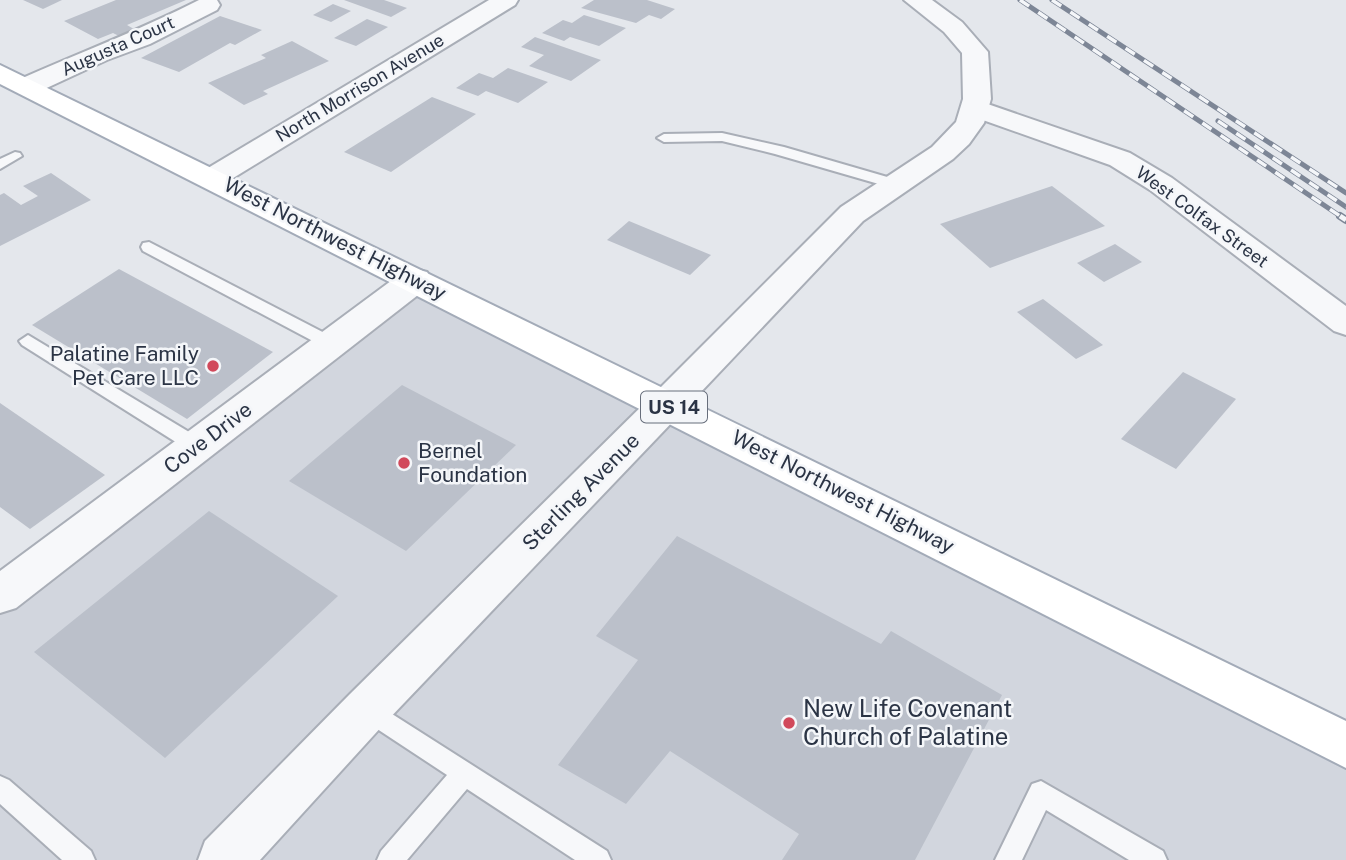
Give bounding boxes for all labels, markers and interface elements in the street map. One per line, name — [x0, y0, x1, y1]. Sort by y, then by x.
street label: Augusta Court — [58, 11, 178, 80]
street label: North Morrison Avenue — [272, 29, 448, 146]
street label: West Colfax Street — [1132, 162, 1273, 272]
street label: West Northwest Highway — [220, 172, 451, 306]
place label: Palatine Family Pet Care LLC — [50, 341, 199, 390]
marker: Palatine Family Pet Care LLC — [205, 358, 221, 374]
road number: US 14 — [641, 392, 707, 422]
street label: Cove Drive — [159, 396, 257, 479]
street label: West Northwest Highway — [728, 425, 959, 559]
street label: Sterling Avenue — [517, 428, 645, 556]
place label: Bernel Foundation — [418, 438, 528, 487]
marker: Bernel Foundation — [396, 455, 412, 471]
place label: New Life Covenant Church of Palatine — [803, 694, 1012, 750]
marker: New Life Covenant Church of Palatine — [781, 715, 797, 731]

